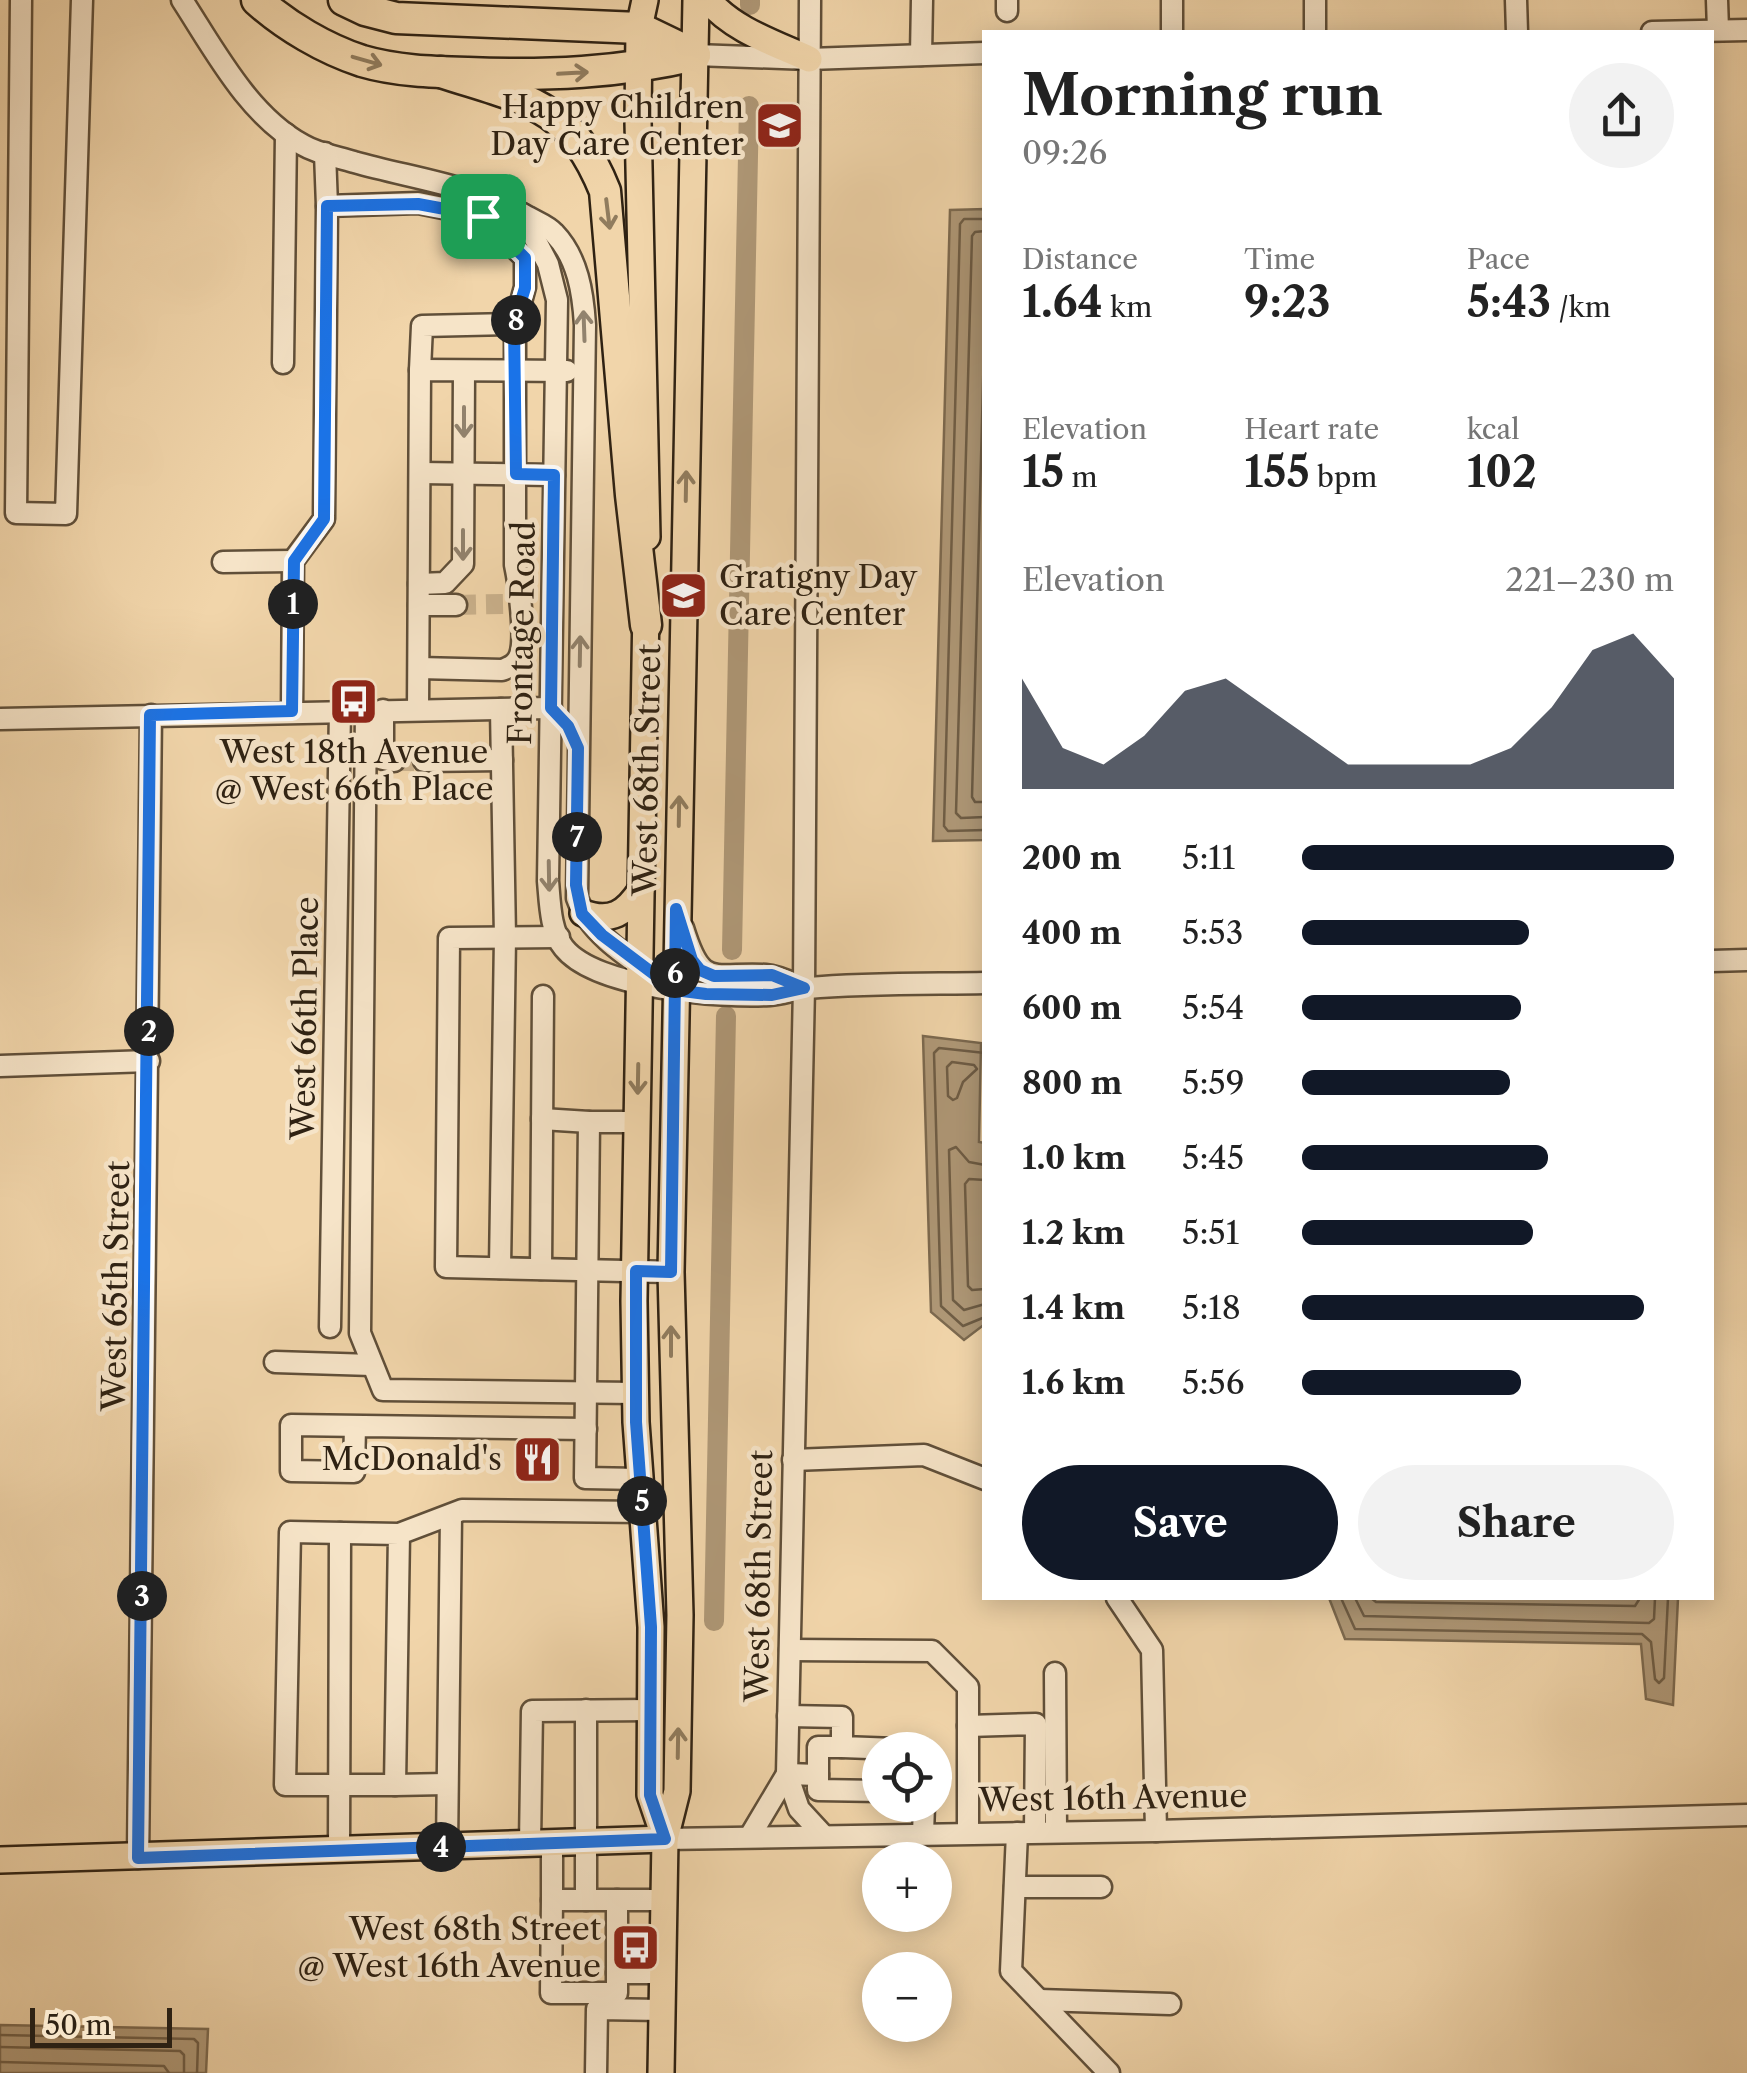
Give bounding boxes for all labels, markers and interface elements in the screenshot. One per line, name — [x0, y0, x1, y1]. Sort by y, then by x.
one-way arrow — [350, 52, 382, 71]
text: Morning run — [1022, 62, 1383, 129]
one-way arrow — [557, 63, 589, 82]
button: share — [1569, 63, 1674, 168]
place label: Happy Children Day Care Center — [490, 87, 745, 163]
school or university icon: Happy Children Day Care Center — [753, 99, 805, 151]
text: 09:26 — [1022, 133, 1107, 172]
pin — [441, 174, 526, 259]
icon: arrive — [456, 189, 511, 244]
one-way arrow — [599, 197, 618, 229]
text: Distance — [1022, 242, 1138, 276]
text: Time — [1244, 242, 1315, 276]
text: Pace — [1467, 242, 1530, 276]
text: 1.64 — [1022, 276, 1103, 328]
text: 9:23 — [1244, 276, 1330, 328]
text: 5:43 — [1467, 276, 1551, 328]
text: km — [1103, 290, 1152, 324]
text: /km — [1551, 290, 1611, 324]
pin: 8 — [491, 295, 541, 345]
text: 8 — [507, 303, 525, 337]
one-way arrow — [575, 310, 594, 342]
one-way arrow — [454, 405, 473, 437]
text: Elevation — [1022, 412, 1147, 446]
text: Heart rate — [1244, 412, 1379, 446]
text: kcal — [1467, 412, 1520, 446]
text: 15 — [1022, 446, 1064, 498]
text: 155 — [1244, 446, 1310, 498]
text: 102 — [1467, 446, 1537, 498]
text: m — [1064, 460, 1098, 494]
text: bpm — [1310, 460, 1377, 494]
one-way arrow — [676, 471, 696, 504]
street label: Frontage Road — [500, 521, 543, 745]
one-way arrow — [454, 528, 472, 560]
place label: Gratigny Day Care Center — [719, 557, 918, 633]
text: Elevation — [1022, 560, 1165, 599]
text: 221–230 m — [1505, 560, 1674, 599]
school or university icon: Gratigny Day Care Center — [658, 569, 710, 621]
pin: 1 — [268, 579, 318, 629]
text: 1 — [287, 587, 299, 621]
one-way arrow — [570, 635, 590, 668]
street label: West 68th Street — [625, 643, 668, 897]
bus stop icon: West 18th Avenue @ West 66th Place — [328, 676, 380, 728]
place label: West 18th Avenue @ West 66th Place — [215, 732, 493, 808]
one-way arrow — [669, 796, 688, 828]
pin: 7 — [552, 812, 602, 862]
text: 7 — [570, 820, 584, 854]
text: 200 m — [1022, 838, 1122, 877]
text: 5:11 — [1182, 838, 1235, 877]
one-way arrow — [539, 859, 558, 891]
street label: West 66th Place — [283, 896, 326, 1141]
text: 400 m — [1022, 913, 1122, 952]
text: 5:53 — [1182, 913, 1243, 952]
pin: 6 — [650, 948, 700, 998]
text: 6 — [667, 956, 683, 990]
text: 600 m — [1022, 988, 1122, 1027]
text: 5:54 — [1182, 988, 1244, 1027]
pin: 2 — [124, 1006, 174, 1056]
text: 2 — [141, 1014, 157, 1048]
one-way arrow — [628, 1062, 648, 1095]
text: 800 m — [1022, 1063, 1122, 1102]
text: 5:59 — [1182, 1063, 1244, 1102]
text: 1.0 km — [1022, 1138, 1126, 1177]
text: 5:45 — [1182, 1138, 1244, 1177]
street label: West 65th Street — [94, 1160, 137, 1413]
text: 1.2 km — [1022, 1213, 1125, 1252]
text: 5:51 — [1182, 1213, 1239, 1252]
text: 1.4 km — [1022, 1288, 1125, 1327]
text: 5:18 — [1182, 1288, 1241, 1327]
one-way arrow — [662, 1325, 680, 1358]
text: 1.6 km — [1022, 1363, 1125, 1402]
text: 5:56 — [1182, 1363, 1244, 1402]
restaurant icon: McDonald's — [511, 1433, 563, 1485]
place label: McDonald's — [322, 1439, 502, 1478]
street label: West 68th Street — [737, 1449, 780, 1703]
button: Save — [1022, 1465, 1338, 1580]
button: Share — [1358, 1465, 1674, 1580]
pin: 5 — [617, 1476, 667, 1526]
text: 5 — [634, 1484, 650, 1518]
pin: 3 — [117, 1571, 167, 1621]
text: 3 — [134, 1579, 150, 1613]
one-way arrow — [668, 1728, 688, 1760]
map controls — [862, 1732, 952, 2042]
button: locate — [862, 1732, 952, 1822]
street label: West 16th Avenue — [977, 1776, 1247, 1819]
pin: 4 — [416, 1822, 466, 1872]
text: 4 — [433, 1830, 449, 1864]
button: + — [862, 1842, 952, 1932]
place label: West 68th Street @ West 16th Avenue — [297, 1909, 602, 1985]
bus stop icon: West 68th Street @ West 16th Avenue — [610, 1921, 662, 1973]
button: − — [862, 1952, 952, 2042]
scale bar — [30, 2003, 172, 2048]
text: 50 m — [45, 2008, 112, 2042]

